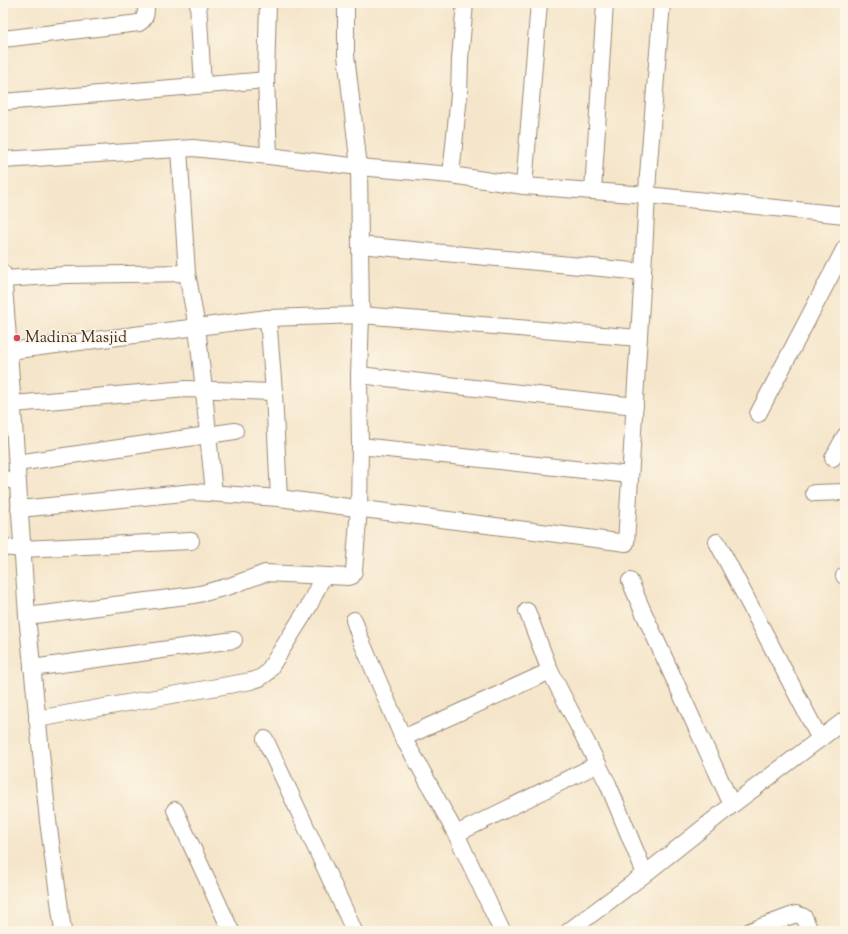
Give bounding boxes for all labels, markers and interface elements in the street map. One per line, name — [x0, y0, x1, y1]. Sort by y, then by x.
place label: Madina Masjid — [25, 327, 127, 350]
marker: Madina Masjid — [12, 333, 22, 343]

